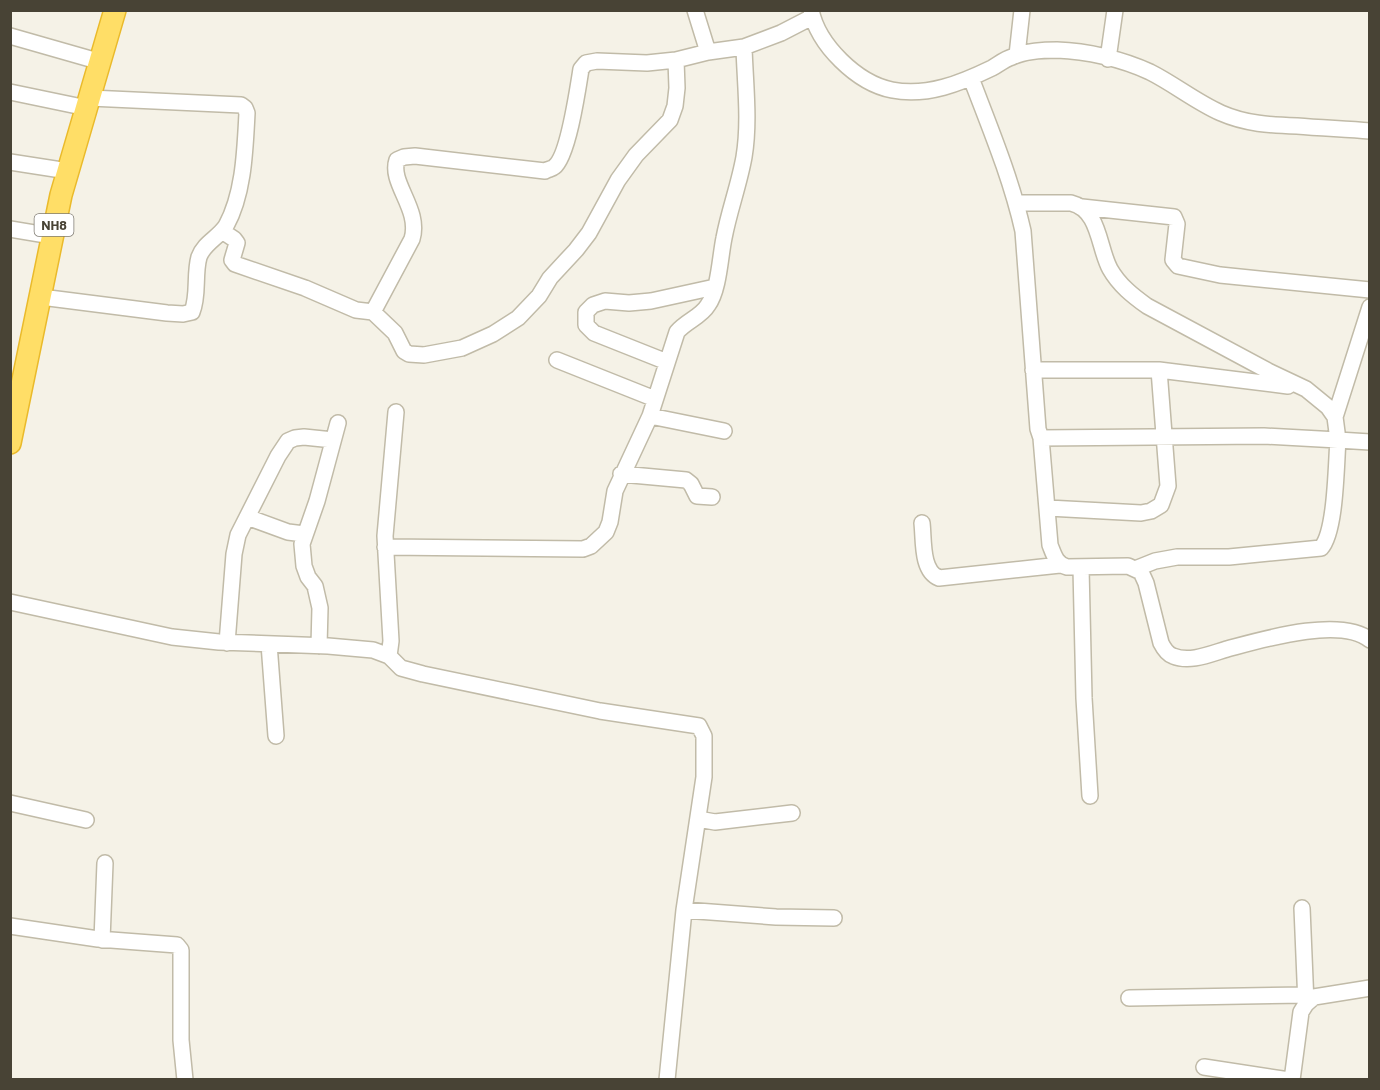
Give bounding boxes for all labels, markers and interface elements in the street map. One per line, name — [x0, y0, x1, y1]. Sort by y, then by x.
road number: NH8 — [34, 214, 74, 236]

